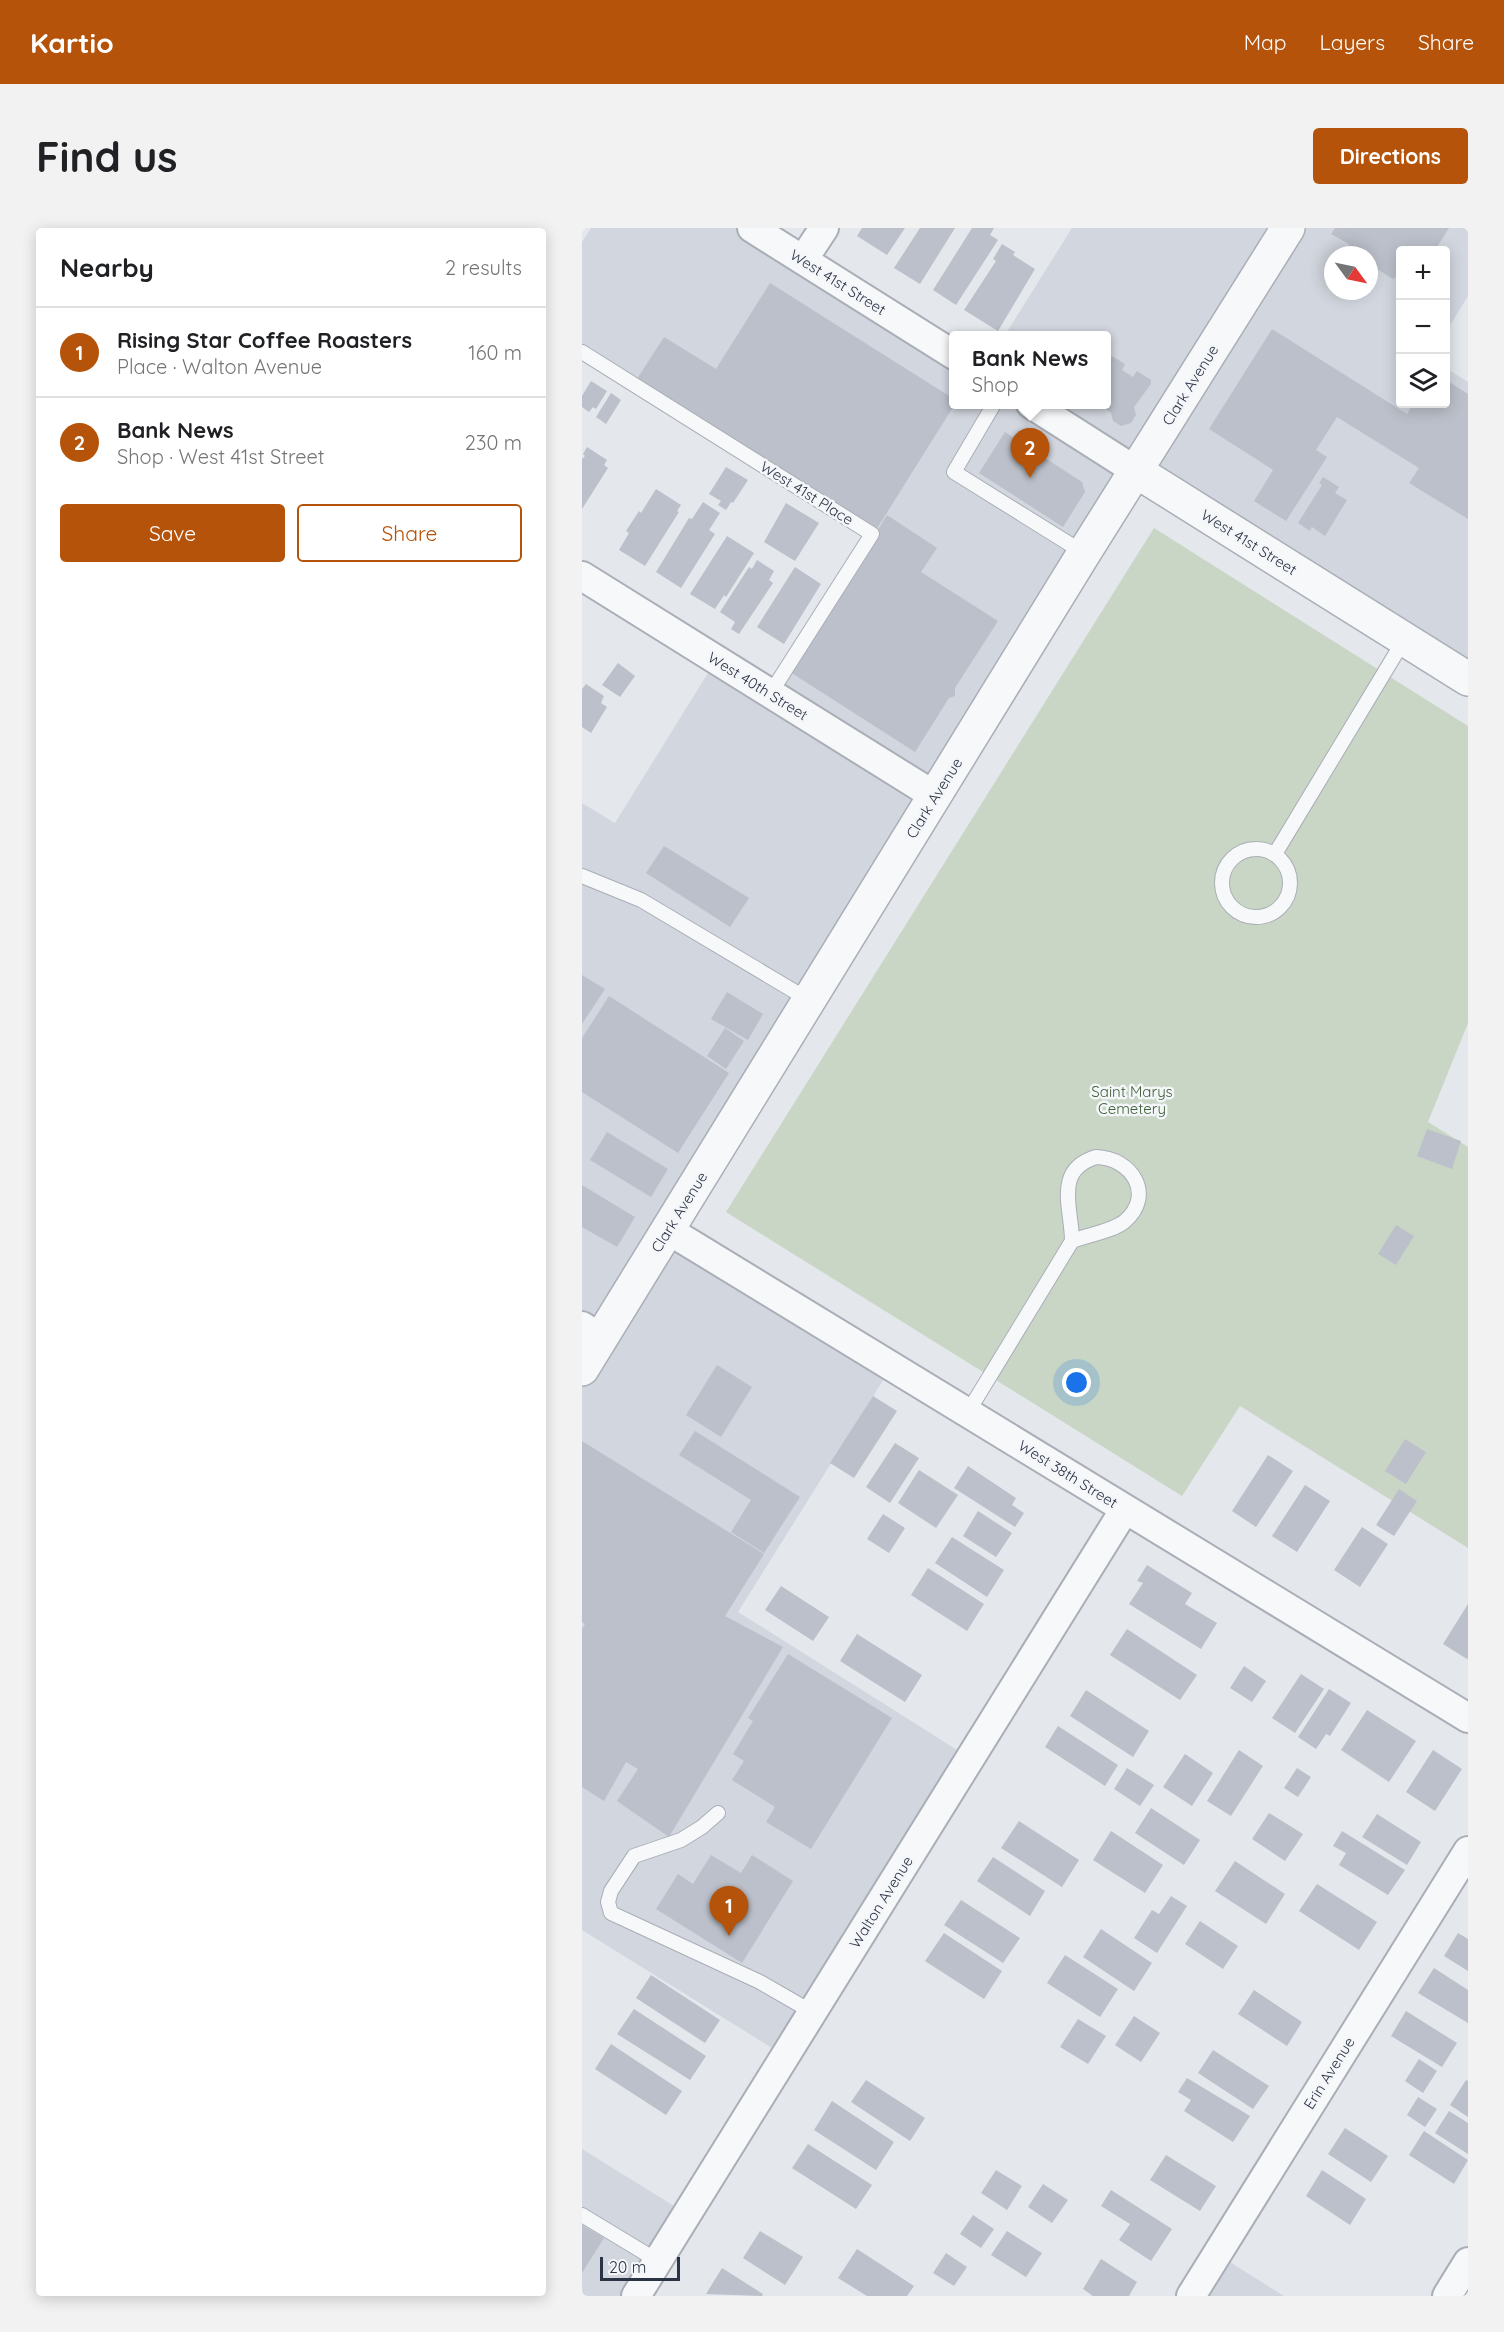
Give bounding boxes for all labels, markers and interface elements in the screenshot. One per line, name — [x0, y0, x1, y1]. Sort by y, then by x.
text: Kartio — [30, 25, 114, 60]
text: Map — [1244, 29, 1287, 55]
text: Layers — [1320, 29, 1385, 55]
text: Share — [1418, 29, 1474, 55]
button: Directions — [1313, 128, 1468, 184]
text: Find us — [36, 130, 178, 183]
street label: West 41st Street — [787, 245, 889, 319]
north arrow — [1324, 246, 1378, 300]
map controls — [1396, 246, 1450, 408]
button: + — [1396, 246, 1450, 300]
text: Nearby — [60, 251, 154, 284]
text: 2 results — [445, 255, 522, 280]
button: − — [1396, 300, 1450, 354]
text: Rising Star Coffee Roasters — [117, 326, 412, 354]
popup — [949, 331, 1111, 409]
text: 1 — [76, 340, 83, 365]
text: 160 m — [468, 340, 522, 365]
street label: Clark Avenue — [1158, 341, 1222, 429]
text: Bank News — [972, 344, 1088, 372]
text: Place · Walton Avenue — [117, 354, 322, 379]
button: layers — [1396, 354, 1450, 408]
text: Shop — [972, 372, 1019, 397]
text: Bank News — [117, 416, 234, 444]
pin: 2 — [1010, 428, 1050, 478]
text: 2 — [74, 430, 85, 455]
text: 230 m — [465, 430, 522, 455]
text: Shop · West 41st Street — [117, 444, 325, 469]
street label: West 41st Place — [757, 457, 857, 529]
button: Save — [60, 504, 285, 562]
button: Share — [297, 504, 522, 562]
street label: West 41st Street — [1198, 505, 1300, 579]
street label: West 40th Street — [704, 648, 812, 724]
street label: Clark Avenue — [902, 754, 966, 842]
park label: Saint Marys Cemetery — [1091, 1082, 1173, 1118]
street label: Clark Avenue — [647, 1168, 711, 1256]
your location — [1062, 1368, 1091, 1397]
street label: West 38th Street — [1015, 1436, 1121, 1512]
street label: Walton Avenue — [845, 1852, 917, 1952]
pin: 1 — [710, 1886, 748, 1936]
street label: Erin Avenue — [1299, 2033, 1359, 2113]
scale bar — [600, 2254, 680, 2282]
text: 20 m — [609, 2257, 646, 2277]

